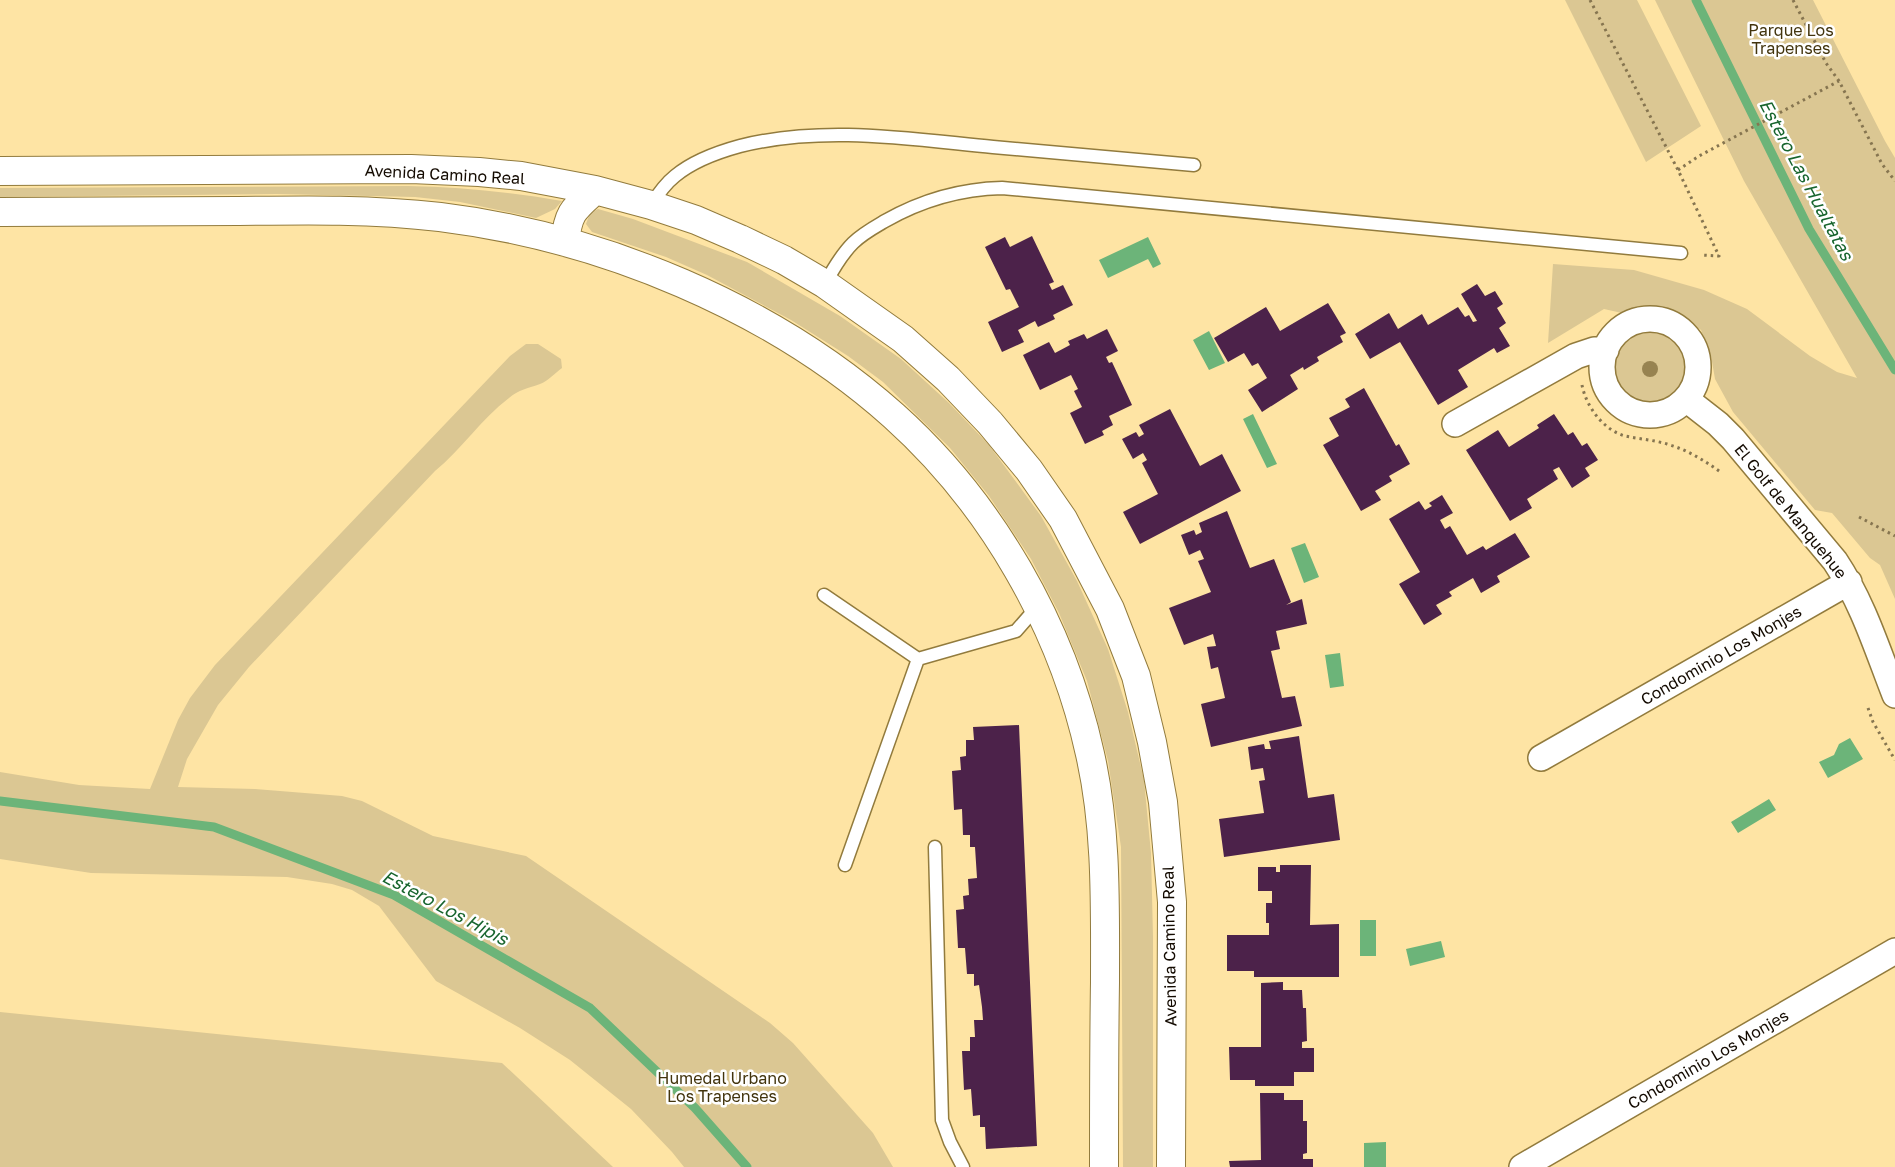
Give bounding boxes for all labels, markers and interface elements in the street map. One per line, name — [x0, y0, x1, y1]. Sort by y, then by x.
park label: Parque Los Trapenses — [1748, 20, 1834, 58]
water label: Estero Las Hualtatas — [1755, 95, 1859, 265]
street label: Avenida Camino Real — [364, 160, 526, 188]
street label: El Golf de Manquehue — [1730, 440, 1852, 582]
street label: Condominio Los Monjes — [1637, 601, 1805, 709]
water label: Estero Los Hipis — [379, 865, 513, 950]
street label: Avenida Camino Real — [1158, 866, 1180, 1026]
street label: Condominio Los Monjes — [1624, 1005, 1792, 1113]
park label: Humedal Urbano Los Trapenses — [657, 1068, 787, 1106]

